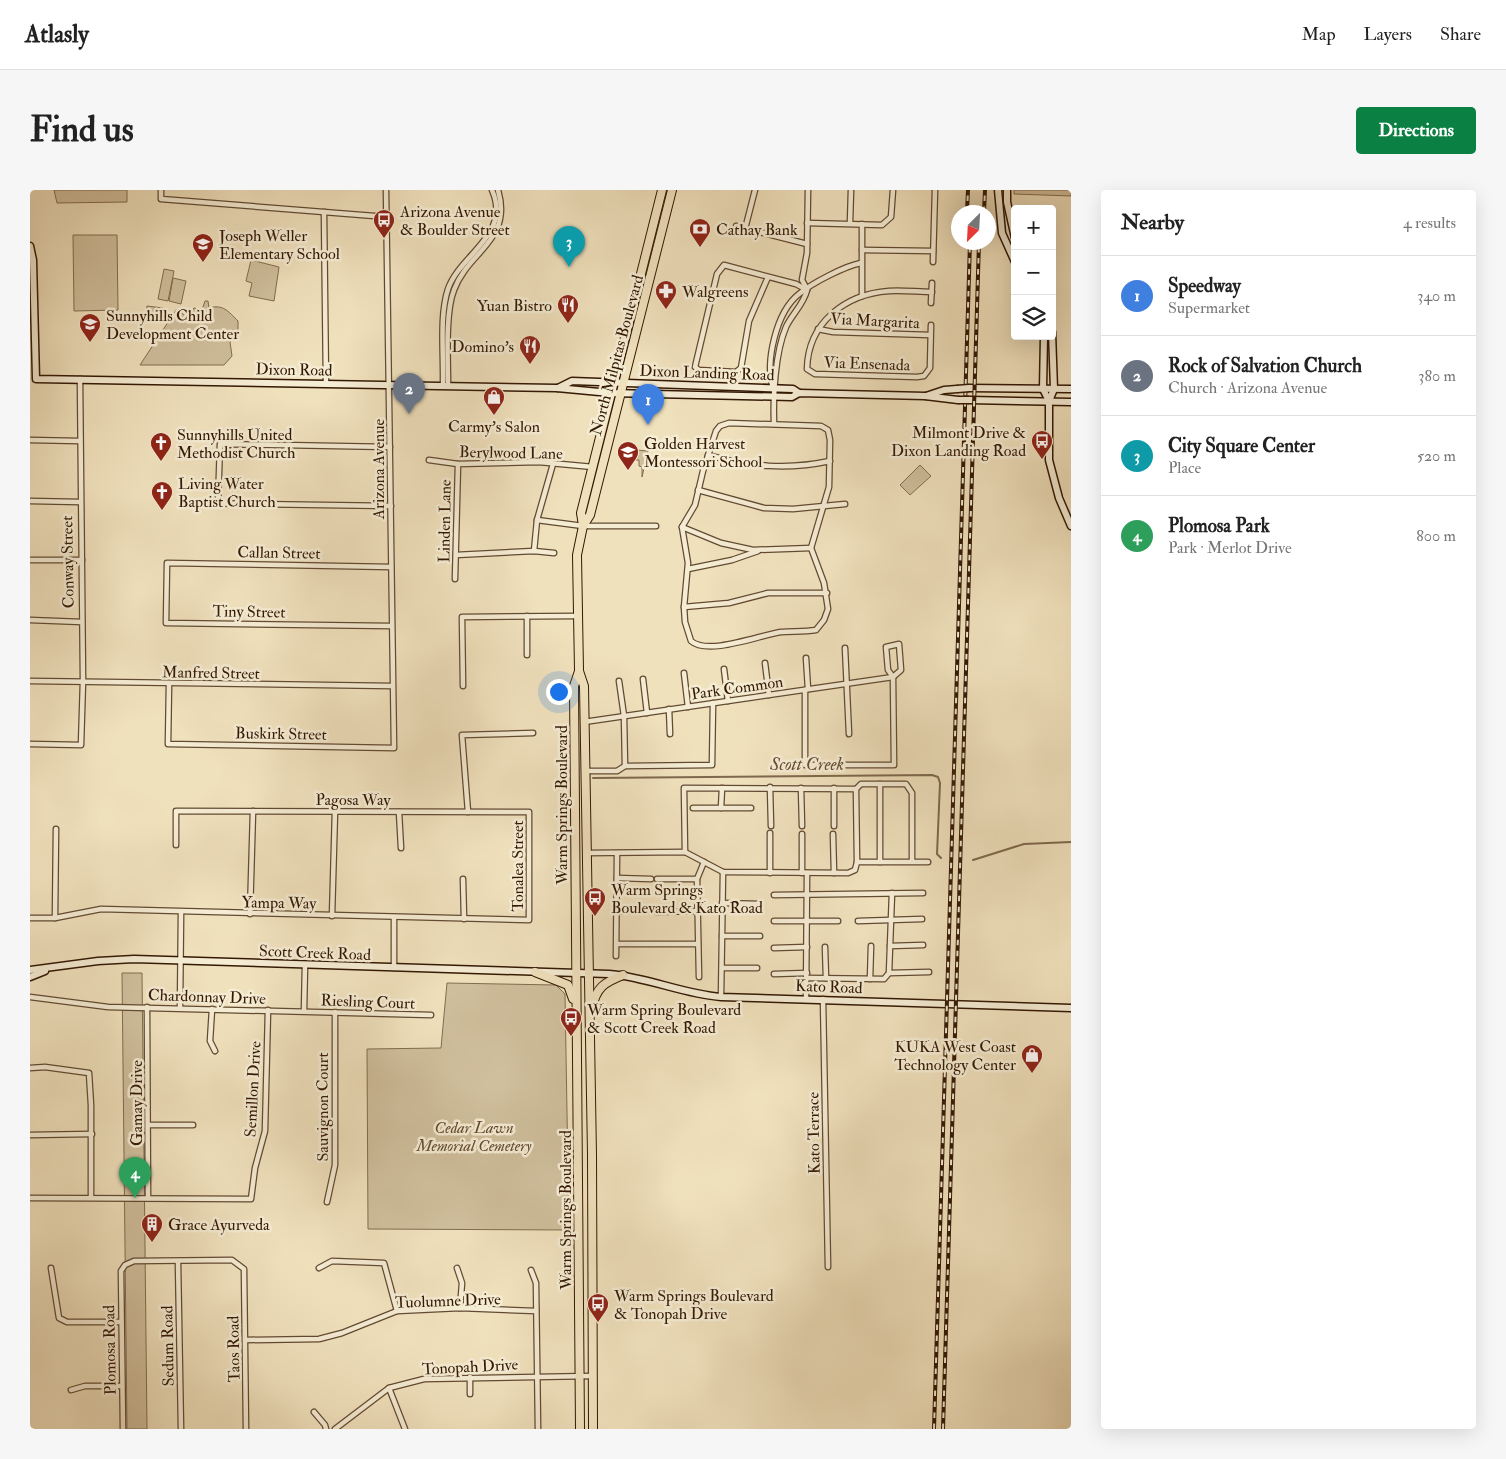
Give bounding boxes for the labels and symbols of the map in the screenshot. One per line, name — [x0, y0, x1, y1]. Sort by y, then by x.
place label: Arizona Avenue & Boulder Street — [399, 202, 510, 240]
north arrow — [951, 205, 996, 250]
bus stop icon: Arizona Avenue & Boulder Street — [372, 208, 396, 239]
bank icon: Cathay Bank — [688, 217, 712, 248]
place label: Cathay Bank — [716, 220, 798, 240]
place label: Joseph Weller Elementary School — [218, 226, 340, 264]
pin: 3 — [553, 226, 585, 267]
school or university icon: Joseph Weller Elementary School — [191, 232, 215, 263]
street label: North Milpitas Boulevard — [586, 273, 649, 438]
pharmacy icon: Walgreens — [654, 279, 678, 310]
place label: Walgreens — [681, 282, 748, 302]
restaurant icon: Yuan Bistro — [556, 293, 580, 324]
place label: Yuan Bistro — [477, 296, 552, 316]
place label: Sunnyhills Child Development Center — [106, 306, 239, 345]
street label: Via Margarita — [830, 309, 921, 333]
school or university icon: Sunnyhills Child Development Center — [78, 312, 102, 343]
restaurant icon: Domino's — [518, 334, 542, 365]
place label: Domino's — [451, 337, 514, 357]
street label: Via Ensenada — [823, 352, 911, 376]
street label: Dixon Road — [255, 359, 333, 381]
street label: Dixon Landing Road — [639, 361, 775, 385]
pin: 2 — [393, 373, 425, 414]
pin: 1 — [632, 384, 664, 425]
shop icon: Carmy's Salon — [482, 385, 506, 416]
place label: Carmy's Salon — [448, 417, 540, 437]
street label: Arizona Avenue — [369, 419, 389, 520]
place label: Milmont Drive & Dixon Landing Road — [891, 423, 1026, 461]
place label: Sunnyhills United Methodist Church — [177, 425, 296, 463]
bus stop icon: Milmont Drive & Dixon Landing Road — [1030, 429, 1054, 460]
church icon: Sunnyhills United Methodist Church — [149, 431, 173, 462]
place label: Golden Harvest Montessori School — [644, 434, 762, 472]
school or university icon: Golden Harvest Montessori School — [616, 440, 640, 471]
street label: Berylwood Lane — [459, 442, 563, 464]
place label: Living Water Baptist Church — [178, 474, 276, 513]
street label: Linden Lane — [434, 479, 456, 563]
church icon: Living Water Baptist Church — [150, 480, 174, 511]
street label: Conway Street — [57, 515, 79, 608]
street label: Callan Street — [237, 542, 321, 564]
street label: Tiny Street — [212, 601, 286, 623]
street label: Manfred Street — [162, 662, 260, 684]
street label: Park Common — [690, 672, 784, 704]
your location — [546, 679, 572, 705]
street label: Buskirk Street — [235, 723, 327, 745]
street label: Warm Springs Boulevard — [552, 725, 573, 886]
water label: Scott Creek — [769, 753, 844, 776]
street label: Pagosa Way — [316, 790, 391, 810]
street label: Tonalea Street — [508, 820, 528, 912]
place label: Warm Springs Boulevard & Kato Road — [610, 880, 763, 918]
bus stop icon: Warm Springs Boulevard & Kato Road — [583, 886, 607, 917]
street label: Yampa Way — [241, 892, 318, 915]
street label: Scott Creek Road — [259, 941, 371, 965]
street label: Kato Road — [795, 976, 863, 998]
street label: Chardonnay Drive — [148, 985, 267, 1009]
street label: Riesling Court — [320, 990, 416, 1014]
place label: Warm Spring Boulevard & Scott Creek Road — [586, 1000, 741, 1038]
bus stop icon: Warm Spring Boulevard & Scott Creek Road — [559, 1006, 583, 1037]
place label: KUKA West Coast Technology Center — [894, 1037, 1016, 1075]
street label: Semillon Drive — [240, 1040, 266, 1138]
shop icon: KUKA West Coast Technology Center — [1020, 1043, 1044, 1074]
street label: Sauvignon Court — [313, 1052, 333, 1162]
street label: Gamay Drive — [127, 1060, 147, 1146]
street label: Kato Terrace — [803, 1091, 825, 1174]
park label: Cedar Lawn Memorial Cemetery — [415, 1118, 532, 1156]
street label: Warm Springs Boulevard — [556, 1130, 577, 1291]
pin: 4 — [119, 1157, 151, 1198]
building icon: Grace Ayurveda — [140, 1212, 164, 1243]
place label: Grace Ayurveda — [168, 1215, 270, 1235]
place label: Warm Springs Boulevard & Tonopah Drive — [613, 1286, 774, 1325]
street label: Tuolumne Drive — [395, 1289, 502, 1313]
bus stop icon: Warm Springs Boulevard & Tonopah Drive — [586, 1292, 610, 1323]
street label: Plomosa Road — [99, 1305, 121, 1395]
street label: Sedum Road — [157, 1305, 179, 1387]
street label: Taos Road — [223, 1315, 245, 1382]
street label: Tonopah Drive — [421, 1354, 519, 1381]

